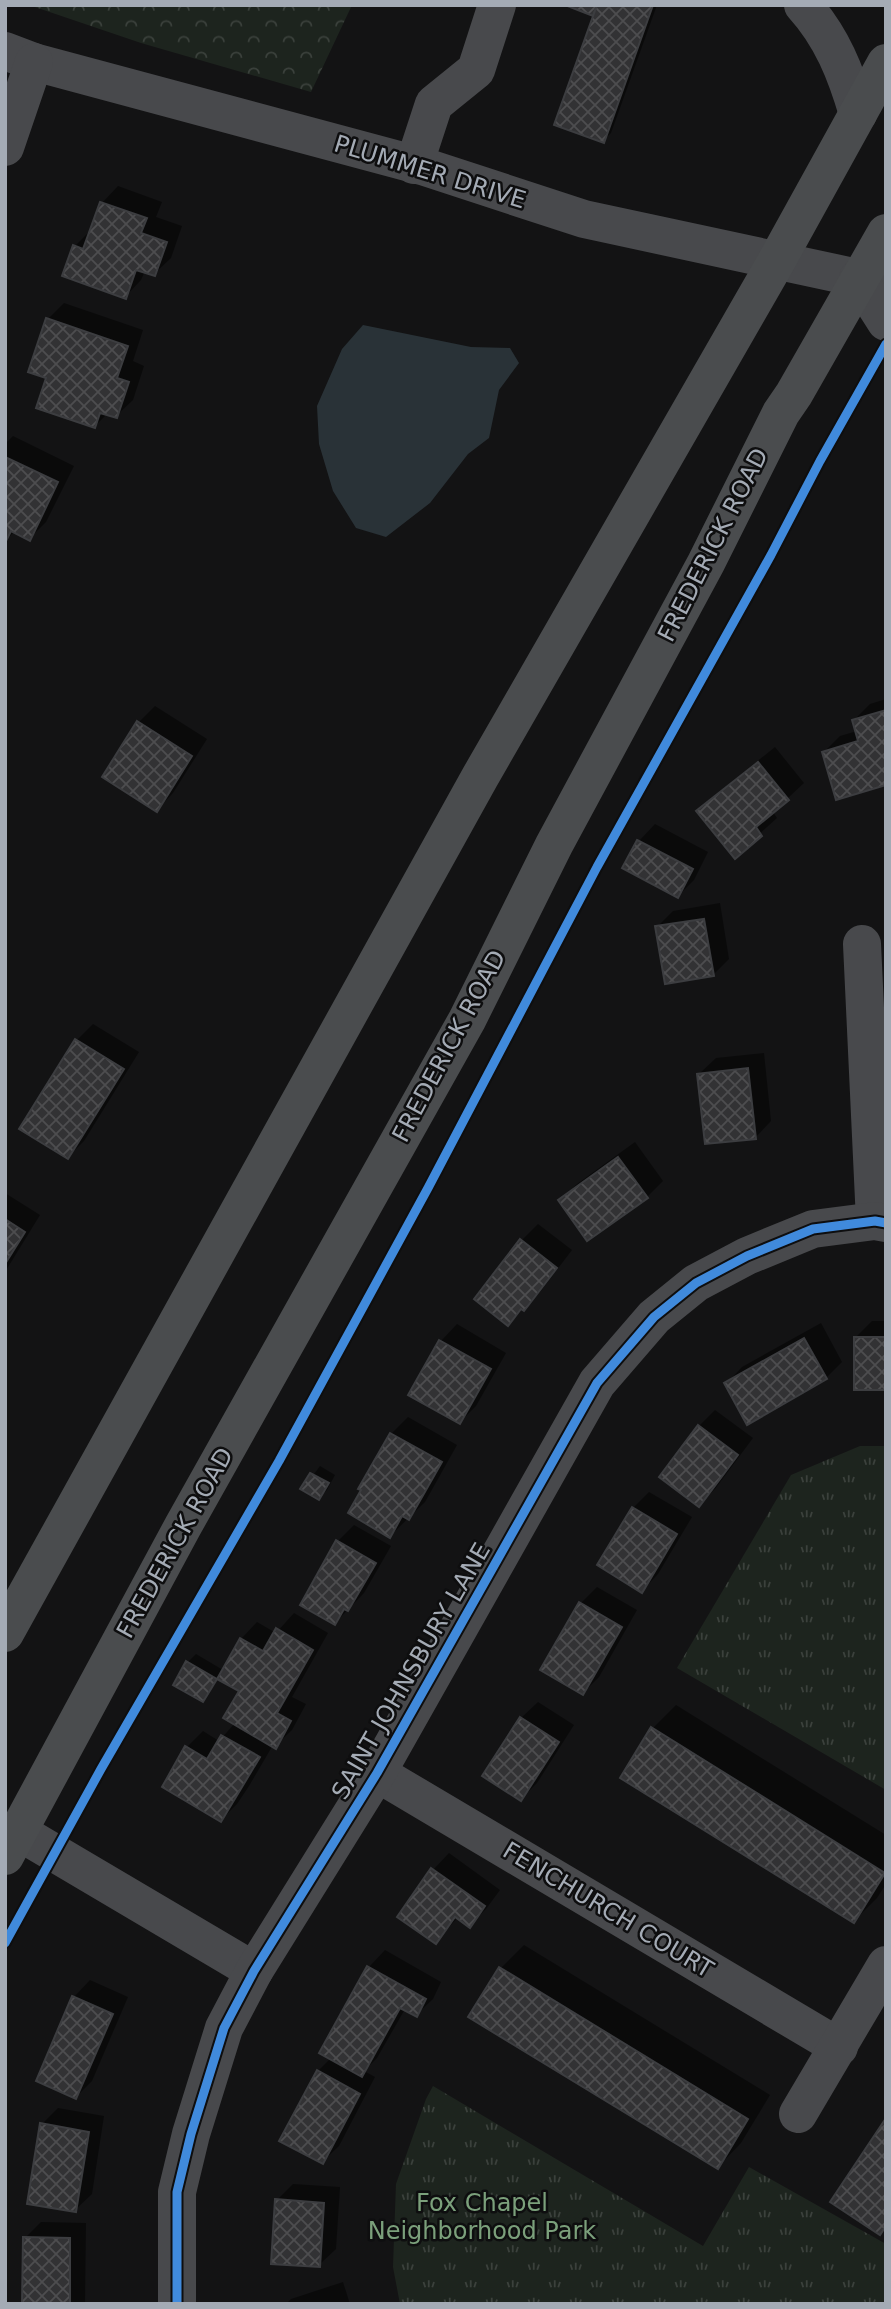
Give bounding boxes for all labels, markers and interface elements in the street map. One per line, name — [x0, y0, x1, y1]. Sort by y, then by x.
street label: PLUMMER DRIVE — [331, 130, 529, 214]
street label: FREDERICK ROAD — [652, 444, 774, 646]
street label: FREDERICK ROAD — [387, 945, 511, 1147]
street label: FREDERICK ROAD — [111, 1443, 239, 1643]
street label: SAINT JOHNSBURY LANE — [326, 1538, 496, 1804]
street label: FENCHURCH COURT — [498, 1836, 718, 1984]
park label: Fox Chapel Neighborhood Park — [368, 2189, 596, 2245]

